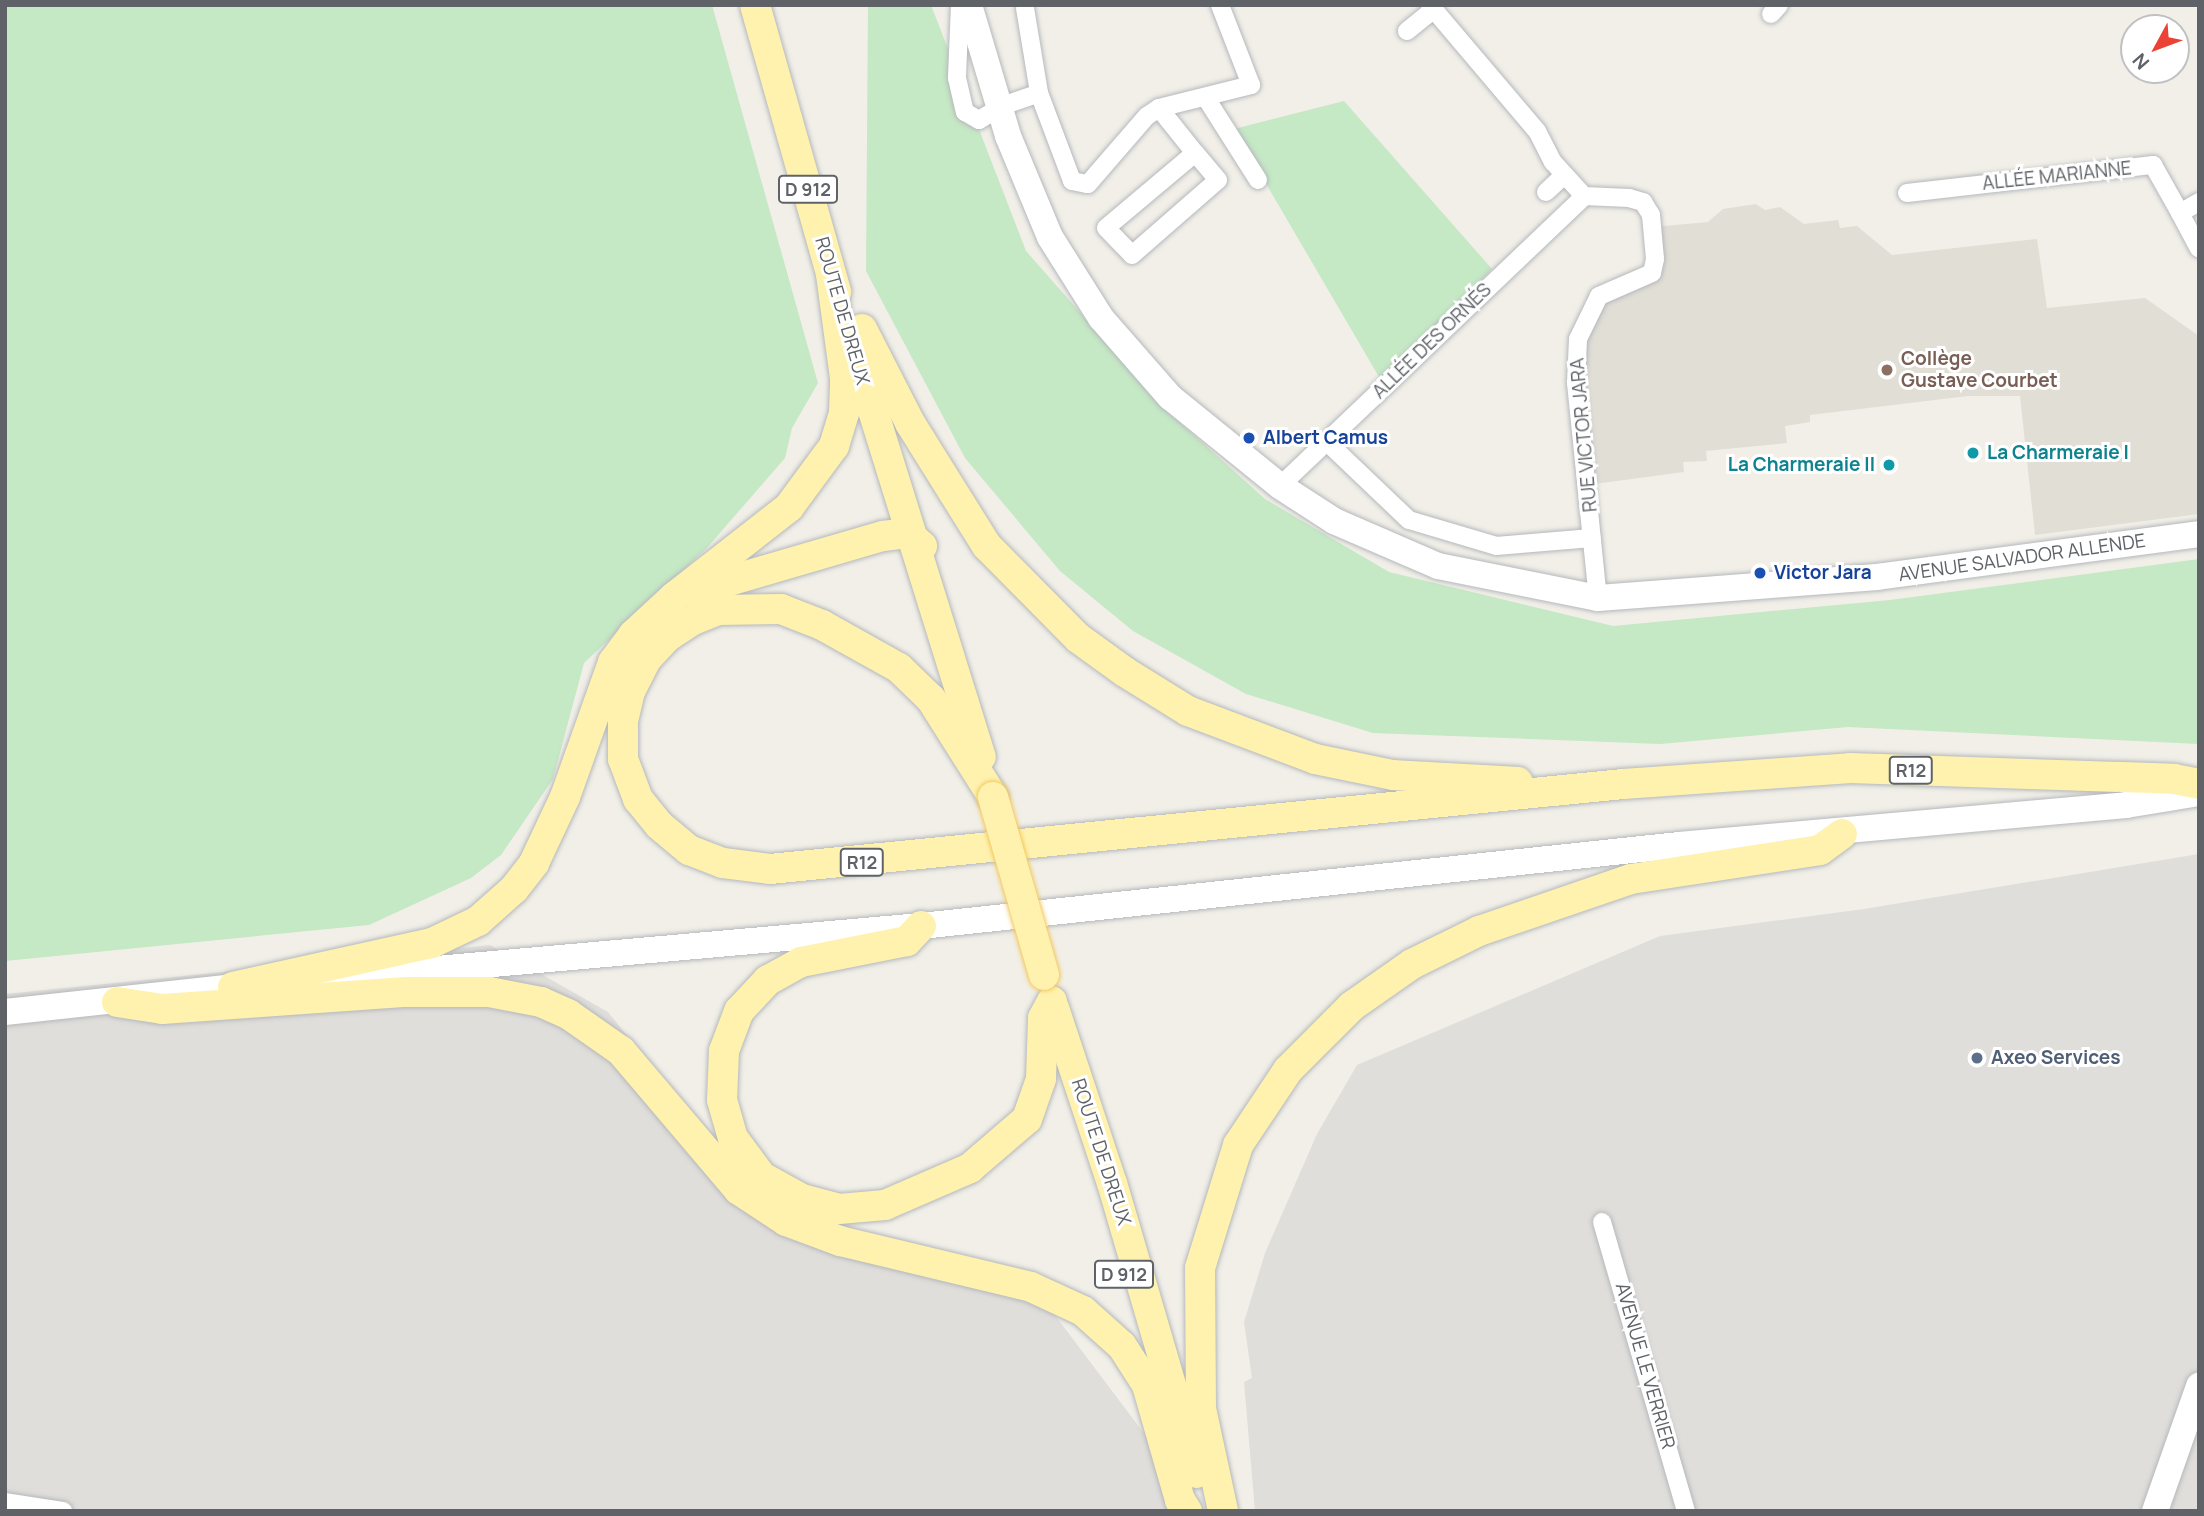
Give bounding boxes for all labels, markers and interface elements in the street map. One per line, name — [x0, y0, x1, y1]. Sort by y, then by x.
north arrow — [2120, 14, 2190, 84]
text: N — [2126, 48, 2155, 75]
street label: ALLÉE MARIANNE — [1981, 157, 2133, 195]
road number: D 912 — [776, 174, 840, 204]
street label: ROUTE DE DREUX — [810, 234, 874, 388]
street label: ALLÉE DES ORNÉS — [1368, 279, 1496, 403]
place label: Collège Gustave Courbet — [1901, 348, 2058, 392]
street label: RUE VICTOR JARA — [1566, 357, 1602, 513]
marker: Collège Gustave Courbet — [1879, 362, 1895, 378]
place label: Albert Camus — [1263, 427, 1388, 449]
marker: Albert Camus — [1241, 430, 1257, 446]
place label: La Charmeraie I — [1987, 442, 2129, 464]
marker: La Charmeraie I — [1965, 445, 1981, 461]
place label: La Charmeraie II — [1728, 454, 1875, 476]
marker: La Charmeraie II — [1881, 457, 1897, 473]
street label: AVENUE SALVADOR ALLENDE — [1897, 529, 2147, 587]
place label: Victor Jara — [1774, 562, 1872, 584]
marker: Victor Jara — [1752, 565, 1768, 581]
road number: R12 — [1888, 756, 1934, 784]
road number: R12 — [839, 848, 885, 876]
place label: Axeo Services — [1991, 1047, 2121, 1069]
marker: Axeo Services — [1969, 1050, 1985, 1066]
street label: ROUTE DE DREUX — [1067, 1076, 1135, 1228]
road number: D 912 — [1092, 1260, 1156, 1288]
street label: AVENUE LE VERRIER — [1610, 1280, 1680, 1452]

